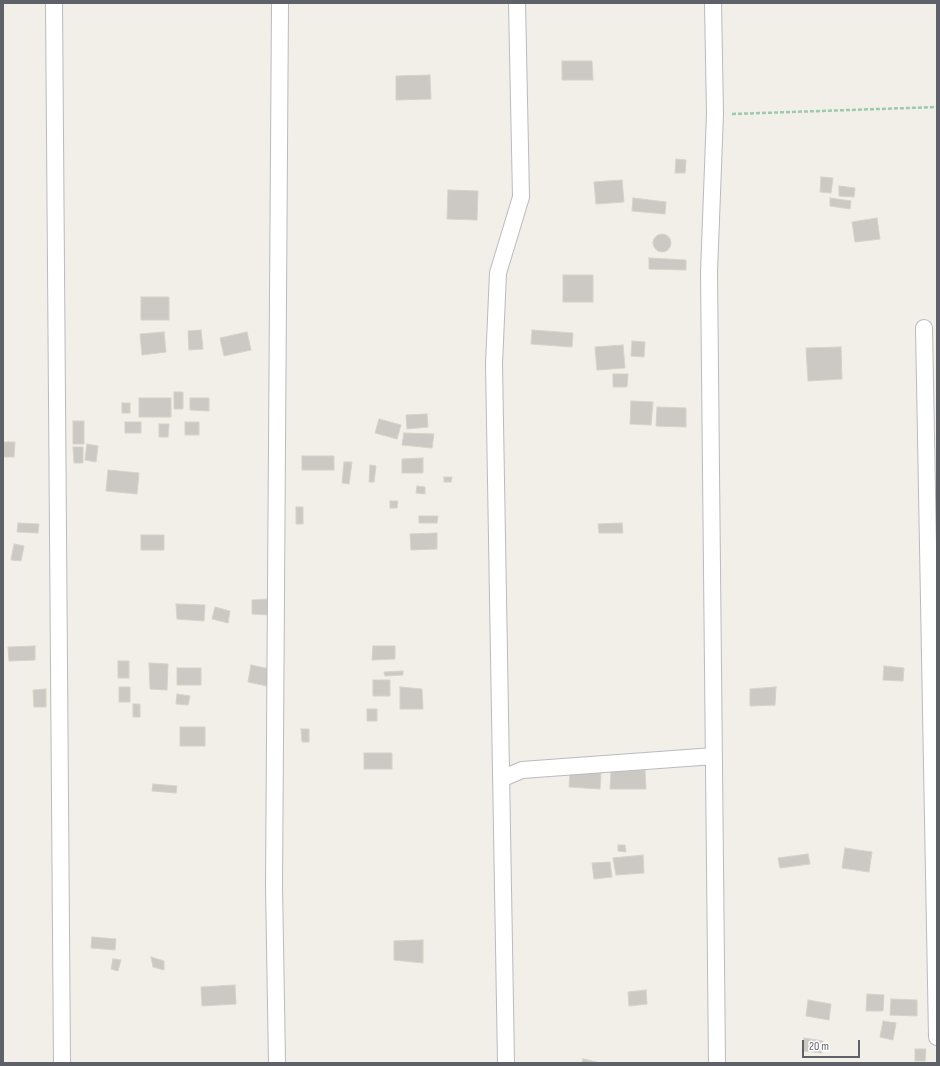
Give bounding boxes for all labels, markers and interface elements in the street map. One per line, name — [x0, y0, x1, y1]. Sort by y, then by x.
scale bar — [804, 1032, 862, 1058]
text: 20 m — [809, 1039, 829, 1054]

